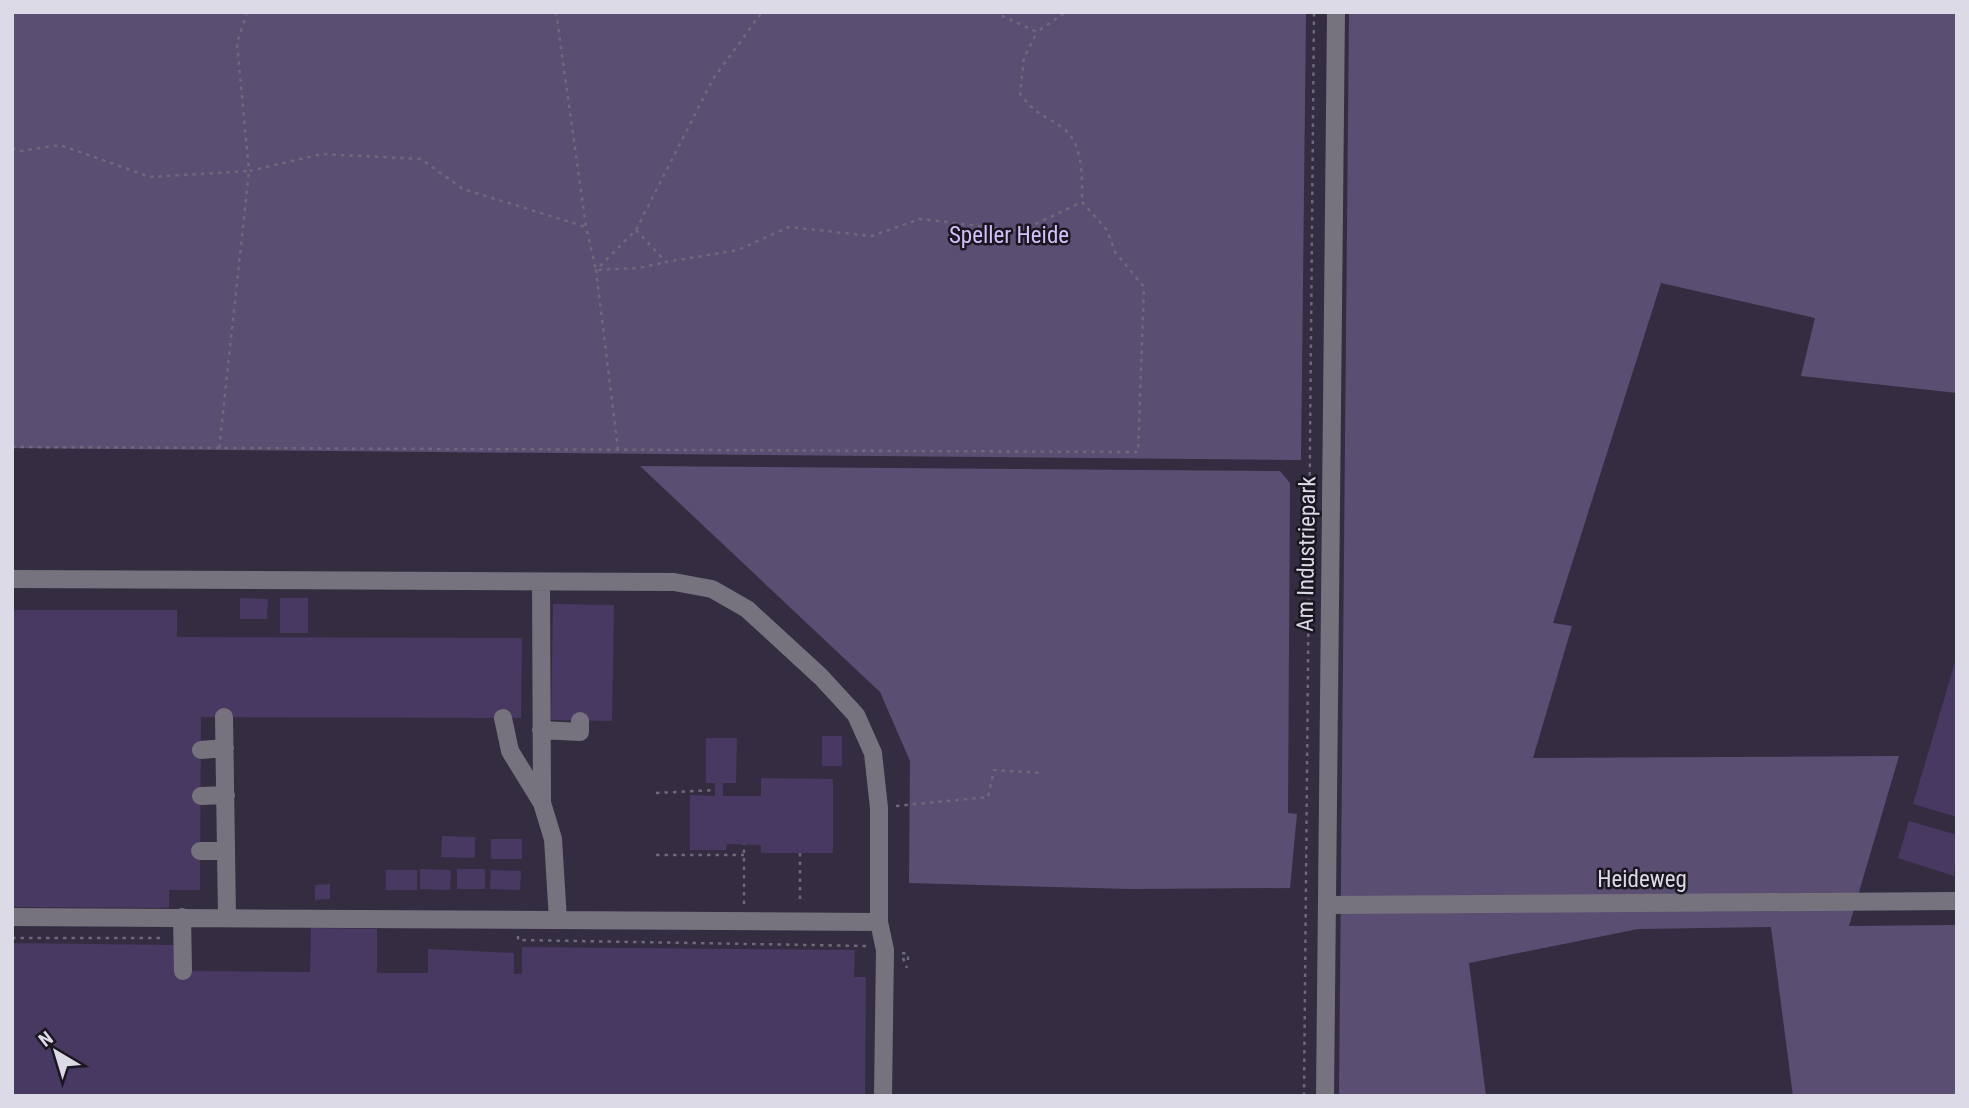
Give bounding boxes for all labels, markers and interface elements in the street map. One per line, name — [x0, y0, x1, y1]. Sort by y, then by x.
park label: Speller Heide — [949, 222, 1069, 249]
street label: Am Industriepark — [1292, 475, 1321, 632]
street label: Heideweg — [1597, 866, 1687, 893]
north arrow — [21, 1017, 91, 1087]
text: N — [34, 1026, 58, 1052]

